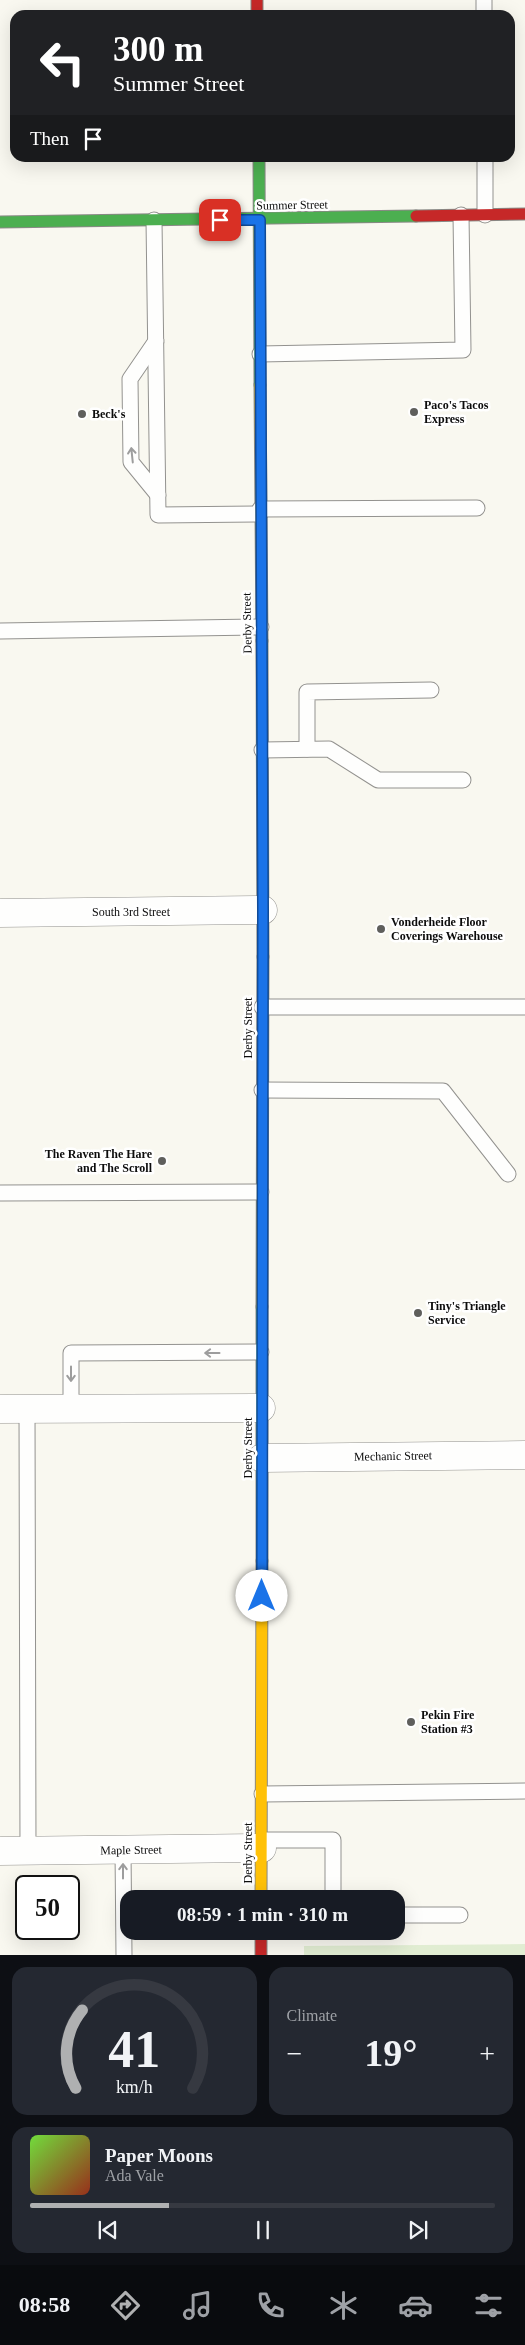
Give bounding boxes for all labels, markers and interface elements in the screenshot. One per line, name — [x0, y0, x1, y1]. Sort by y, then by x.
icon: left — [30, 30, 95, 95]
text: 300 m — [113, 30, 203, 69]
text: Summer Street — [113, 71, 244, 96]
icon: arrive — [79, 125, 107, 153]
text: Then — [30, 128, 69, 149]
street label: Summer Street — [256, 197, 329, 213]
pin — [199, 199, 241, 241]
icon: arrive — [206, 206, 234, 234]
place label: Paco's Tacos Express — [424, 398, 489, 426]
marker: Paco's Tacos Express — [408, 406, 420, 418]
place label: Beck's — [92, 407, 126, 421]
marker: Beck's — [76, 408, 88, 420]
one-way arrow — [127, 448, 136, 464]
street label: Derby Street — [239, 592, 255, 654]
street label: South 3rd Street — [92, 905, 171, 919]
place label: Vonderheide Floor Coverings Warehouse — [391, 915, 504, 943]
marker: Vonderheide Floor Coverings Warehouse — [375, 923, 387, 935]
street label: Derby Street — [241, 997, 255, 1058]
place label: The Raven The Hare and The Scroll — [45, 1147, 153, 1175]
marker: The Raven The Hare and The Scroll — [156, 1155, 168, 1167]
place label: Tiny's Triangle Service — [428, 1299, 506, 1327]
marker: Tiny's Triangle Service — [412, 1307, 424, 1319]
one-way arrow — [205, 1348, 221, 1358]
one-way arrow — [66, 1366, 76, 1382]
street label: Derby Street — [241, 1417, 255, 1478]
street label: Mechanic Street — [354, 1448, 433, 1464]
position arrow — [235, 1569, 287, 1621]
place label: Pekin Fire Station #3 — [421, 1708, 475, 1736]
marker: Pekin Fire Station #3 — [405, 1716, 417, 1728]
street label: Derby Street — [241, 1822, 255, 1883]
street label: Maple Street — [100, 1842, 163, 1858]
one-way arrow — [118, 1864, 128, 1880]
speed limit sign: 50 — [15, 1875, 80, 1940]
text: 08:59 · 1 min · 310 m — [177, 1904, 348, 1925]
text: Climate — [287, 2007, 337, 2024]
text: 41 — [108, 2021, 160, 2078]
text: 19° — [364, 2032, 417, 2074]
text: − — [287, 2038, 302, 2069]
text: + — [479, 2038, 495, 2069]
text: km/h — [116, 2077, 153, 2097]
text: Paper Moons — [105, 2145, 213, 2166]
text: Ada Vale — [105, 2167, 164, 2184]
icon: previous — [94, 2216, 122, 2244]
icon: pause — [249, 2216, 277, 2244]
icon: next — [404, 2216, 432, 2244]
icon: directions — [108, 2288, 143, 2323]
icon: music — [180, 2288, 215, 2323]
icon: phone — [253, 2288, 288, 2323]
icon: climate — [326, 2288, 361, 2323]
icon: car — [398, 2288, 433, 2323]
icon: filters — [471, 2288, 506, 2323]
text: 08:58 — [19, 2292, 70, 2317]

